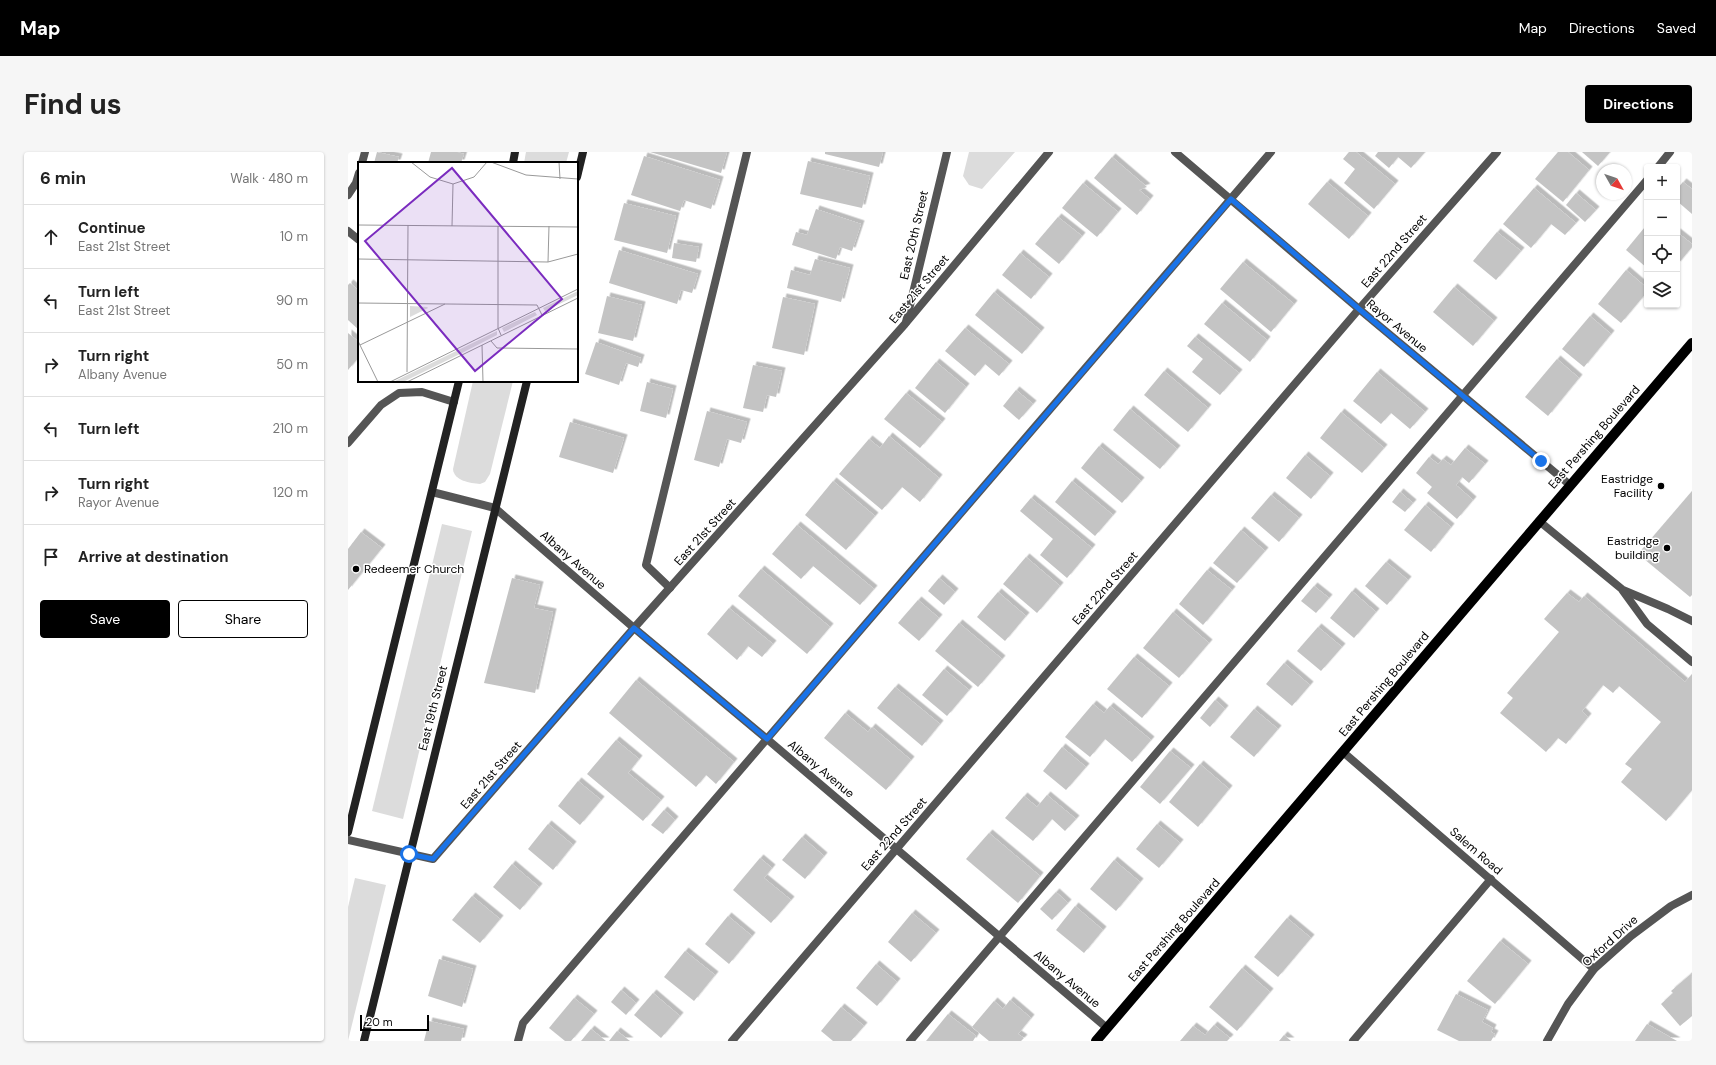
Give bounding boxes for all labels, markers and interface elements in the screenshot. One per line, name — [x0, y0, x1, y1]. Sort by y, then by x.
text: Map — [20, 16, 60, 41]
text: Map — [1519, 19, 1547, 37]
text: Directions — [1569, 19, 1635, 37]
text: Saved — [1657, 19, 1696, 37]
button: Directions — [1585, 85, 1692, 123]
text: Find us — [24, 86, 122, 123]
inset map — [358, 162, 578, 382]
north arrow — [1596, 164, 1632, 200]
map controls — [1644, 164, 1680, 308]
button: + — [1644, 164, 1680, 200]
text: 6 min — [40, 167, 86, 189]
text: Walk · 480 m — [230, 170, 308, 187]
street label: East 20th Street — [896, 189, 932, 281]
button: − — [1644, 200, 1680, 236]
street label: East 22nd Street — [1358, 211, 1431, 291]
text: Continue — [78, 218, 146, 238]
icon: ahead — [40, 226, 62, 248]
text: 10 m — [280, 228, 308, 245]
button: locate — [1644, 236, 1680, 272]
text: East 21st Street — [78, 238, 170, 255]
street label: East 21st Street — [885, 251, 953, 327]
button: layers — [1644, 272, 1680, 308]
text: Turn left — [78, 282, 139, 302]
icon: left — [40, 290, 62, 312]
text: 90 m — [276, 292, 308, 309]
street label: Rayor Avenue — [1363, 296, 1431, 356]
text: East 21st Street — [78, 302, 170, 319]
text: Turn right — [78, 346, 149, 366]
icon: right — [40, 354, 62, 376]
text: 50 m — [276, 356, 308, 373]
text: Albany Avenue — [78, 366, 167, 383]
street label: East Pershing Boulevard — [1545, 382, 1643, 492]
icon: left — [40, 418, 62, 440]
text: Turn left — [78, 419, 139, 439]
text: 210 m — [273, 420, 308, 437]
route end — [1532, 452, 1550, 470]
place label: Eastridge Facility — [1601, 471, 1653, 501]
text: Turn right — [78, 474, 149, 494]
marker: Eastridge Facility — [1656, 481, 1666, 491]
icon: right — [40, 482, 62, 504]
text: 120 m — [273, 484, 308, 501]
text: Rayor Avenue — [78, 494, 159, 511]
street label: East 21st Street — [671, 495, 740, 569]
street label: Albany Avenue — [537, 527, 609, 593]
place label: Eastridge building — [1607, 533, 1659, 563]
marker: Eastridge building — [1662, 543, 1672, 553]
icon: arrive — [40, 546, 62, 568]
text: Arrive at destination — [78, 547, 229, 567]
street label: East 22nd Street — [1069, 548, 1142, 628]
place label: Redeemer Church — [364, 561, 464, 577]
marker: Redeemer Church — [351, 564, 361, 574]
button: Save — [40, 600, 170, 638]
button: Share — [178, 600, 308, 638]
street label: East Pershing Boulevard — [1335, 628, 1433, 740]
street label: East 19th Street — [415, 664, 451, 752]
street label: East 21st Street — [457, 737, 525, 812]
street label: Albany Avenue — [784, 737, 858, 802]
street label: East 22nd Street — [858, 794, 931, 874]
street label: Salem Road — [1446, 824, 1506, 878]
route start — [400, 845, 418, 863]
street label: East Pershing Boulevard — [1125, 875, 1223, 985]
street label: Oxford Drive — [1579, 912, 1641, 970]
street label: Albany Avenue — [1030, 947, 1104, 1012]
scale bar — [360, 1013, 429, 1032]
text: 20 m — [366, 1015, 392, 1029]

